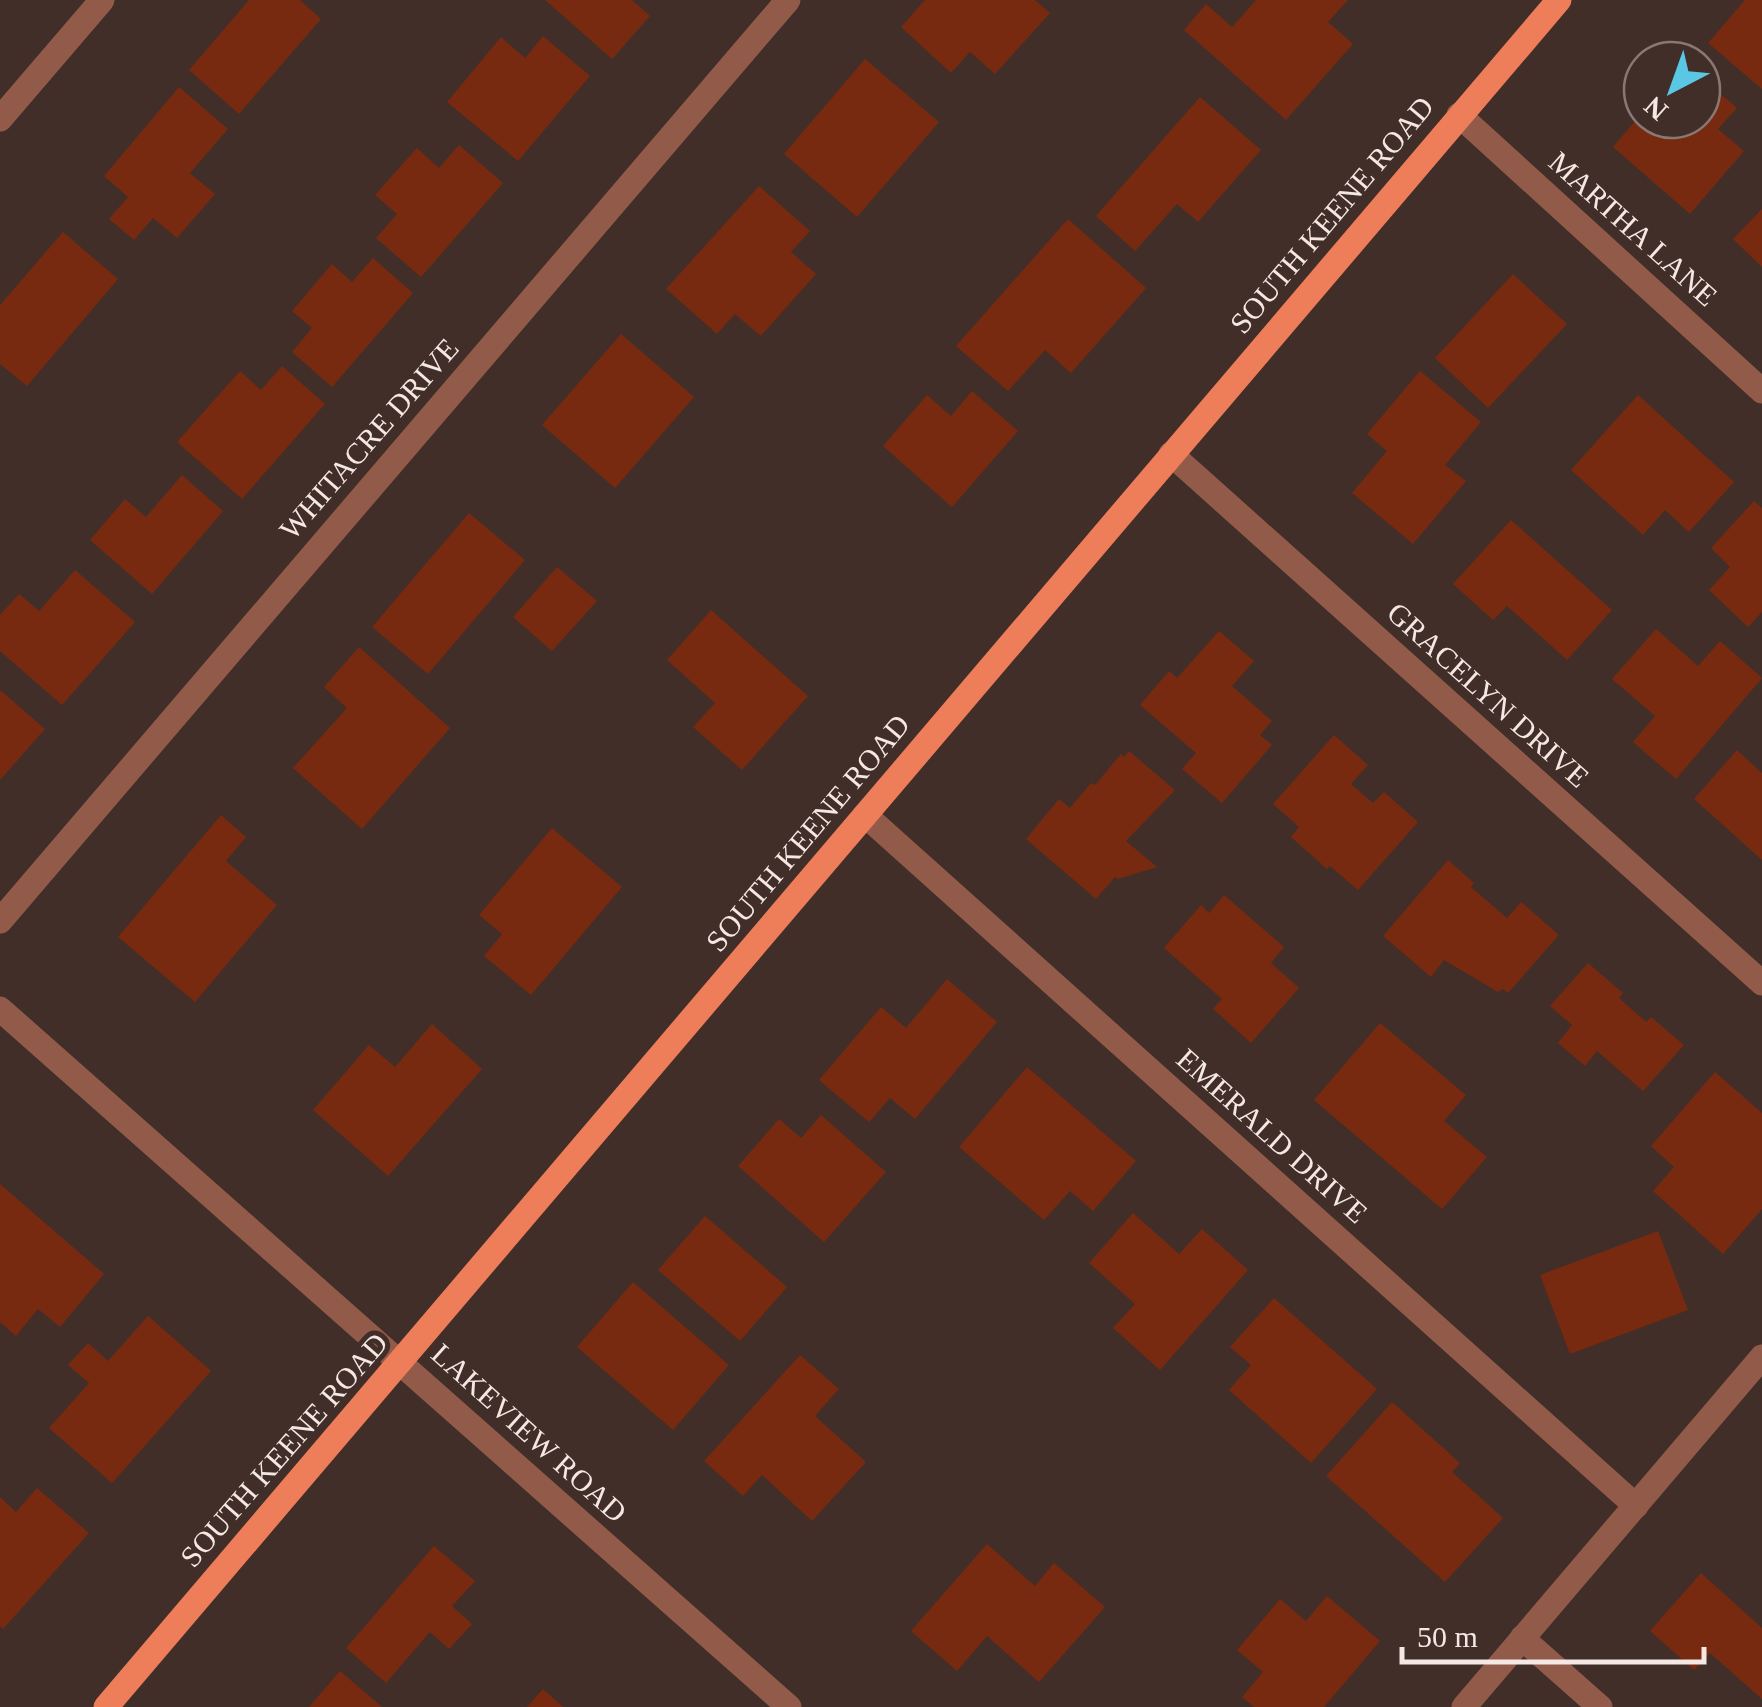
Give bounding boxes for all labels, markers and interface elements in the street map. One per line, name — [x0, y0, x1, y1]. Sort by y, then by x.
north arrow — [1622, 40, 1722, 140]
street label: SOUTH KEENE ROAD — [1223, 90, 1440, 340]
text: N — [1638, 90, 1674, 127]
street label: MARTHA LANE — [1543, 145, 1724, 312]
street label: WHITACRE DRIVE — [273, 332, 465, 546]
street label: GRACELYN DRIVE — [1381, 596, 1596, 794]
street label: SOUTH KEENE ROAD — [699, 708, 916, 958]
street label: EMERALD DRIVE — [1171, 1042, 1374, 1230]
street label: SOUTH KEENE ROAD — [173, 1326, 394, 1573]
street label: LAKEVIEW ROAD — [425, 1337, 633, 1529]
scale bar — [1402, 1602, 1704, 1664]
text: 50 m — [1417, 1620, 1478, 1653]

